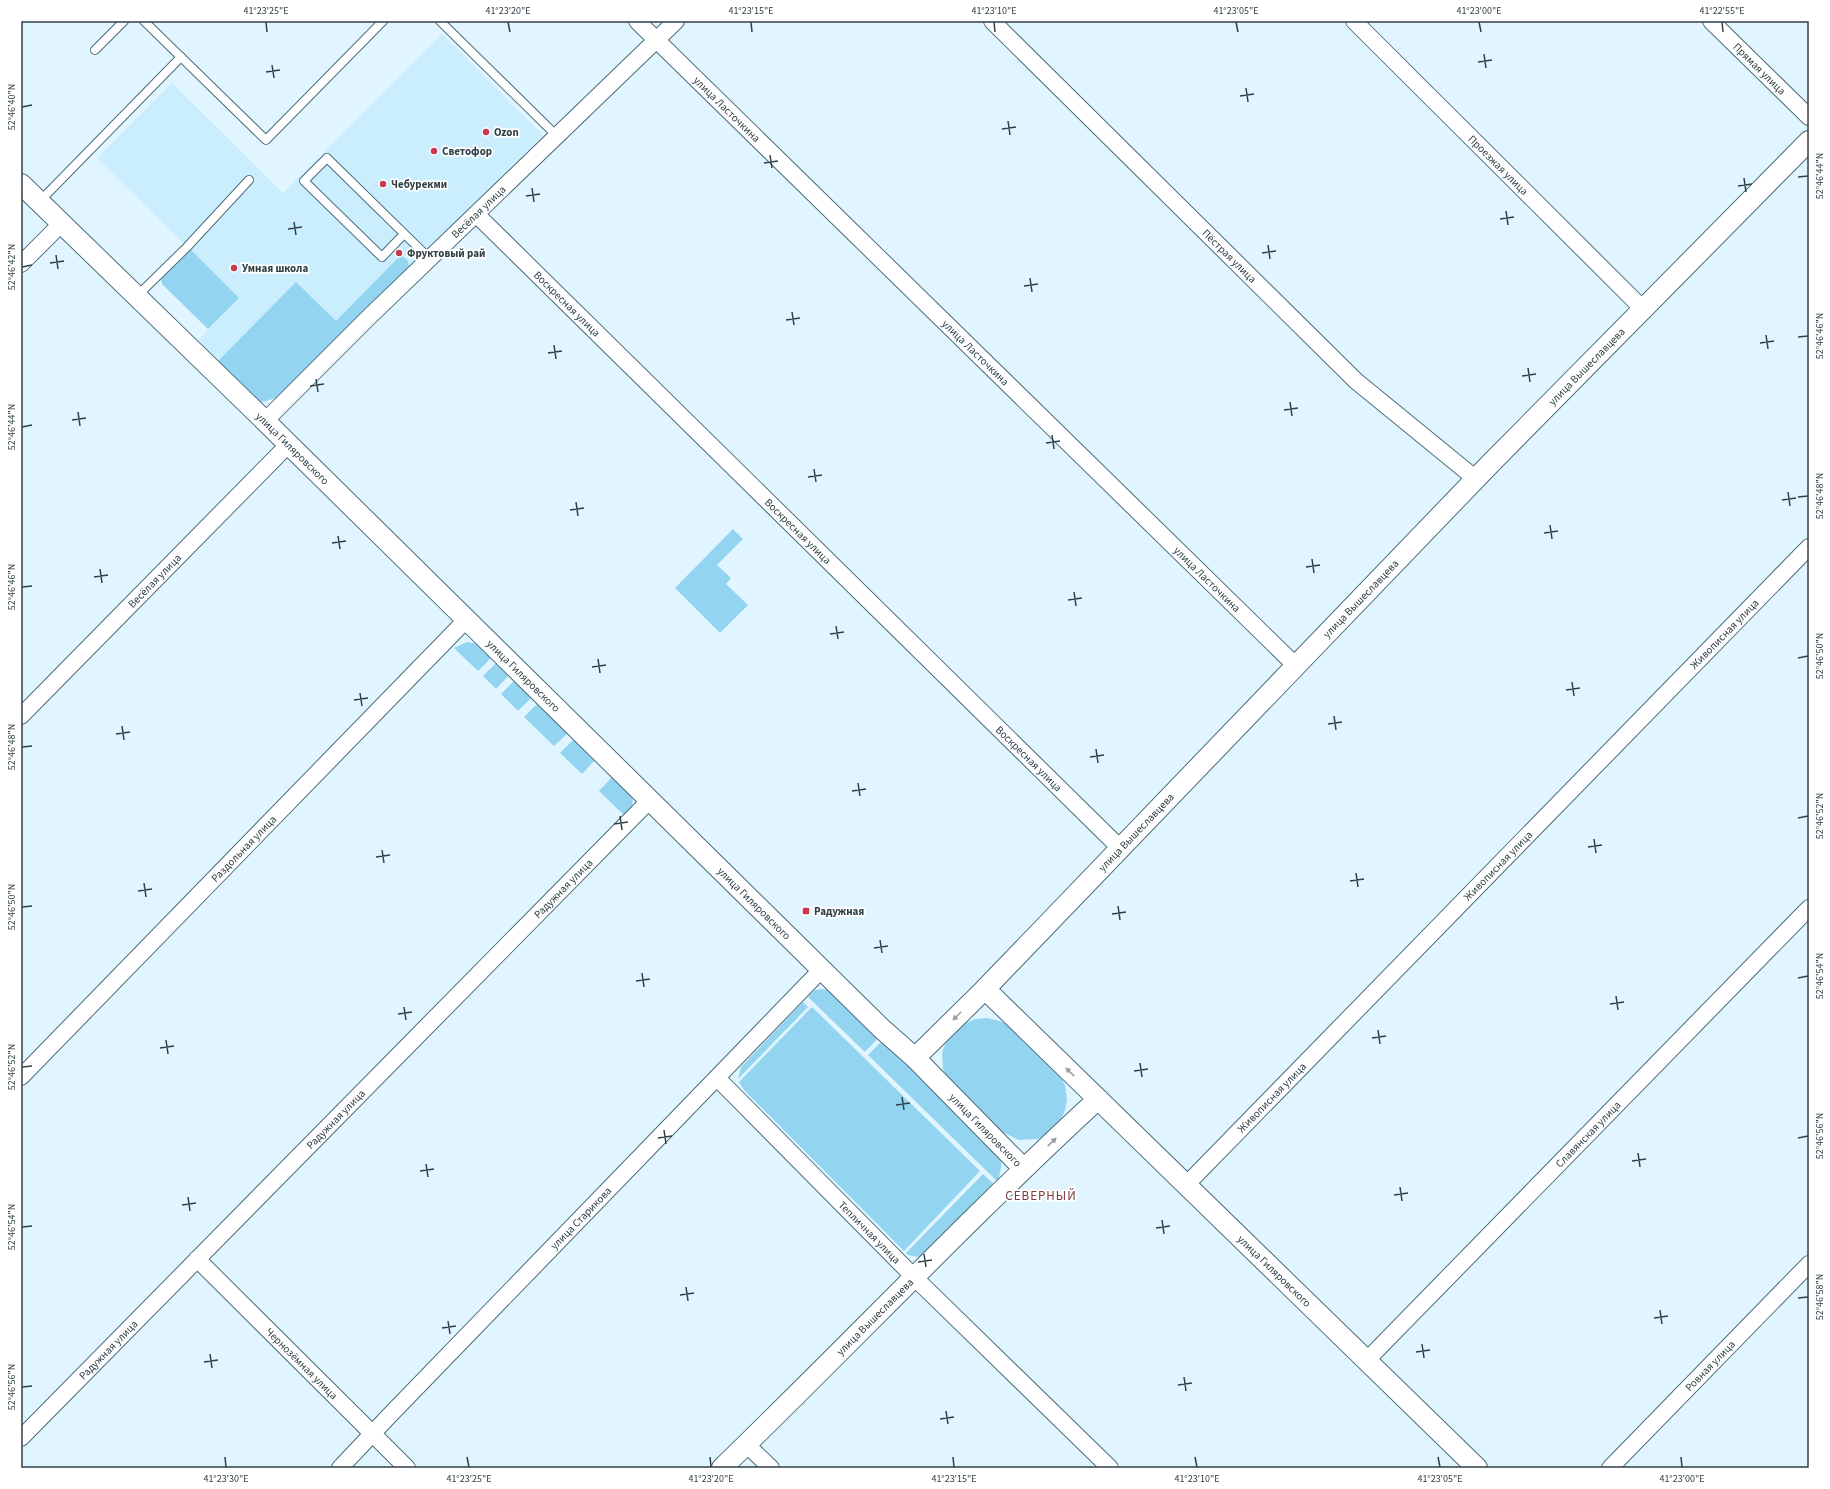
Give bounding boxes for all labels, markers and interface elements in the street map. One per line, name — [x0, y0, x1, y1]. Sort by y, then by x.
text: 41°23'25"E — [243, 4, 289, 18]
text: 41°23'20"E — [485, 4, 531, 18]
text: 41°23'15"E — [728, 4, 774, 18]
text: 41°23'10"E — [971, 4, 1017, 18]
text: 41°23'05"E — [1213, 4, 1259, 18]
text: 41°23'00"E — [1456, 4, 1502, 18]
text: 41°22'55"E — [1699, 4, 1745, 18]
street label: Прямая улица — [1730, 40, 1789, 98]
street label: улица Ласточкина — [690, 73, 764, 146]
text: 52°46'40"N — [5, 84, 19, 130]
place label: Ozon — [494, 125, 519, 140]
marker: Ozon — [481, 127, 491, 137]
street label: Проезжая улица — [1465, 132, 1532, 199]
place label: Светофор — [442, 144, 492, 159]
marker: Светофор — [429, 146, 439, 156]
text: 52°46'44"N — [1813, 153, 1827, 199]
place label: Чебурекми — [391, 177, 447, 192]
marker: Чебурекми — [378, 179, 388, 189]
street label: Весёлая улица — [448, 182, 509, 242]
street label: Пёстрая улица — [1199, 226, 1260, 286]
text: 52°46'42"N — [5, 244, 19, 290]
place label: Фруктовый рай — [407, 246, 485, 261]
marker: Фруктовый рай — [394, 248, 404, 258]
place label: Умная школа — [242, 261, 308, 276]
marker: Умная школа — [229, 263, 239, 273]
street label: Воскресная улица — [530, 268, 603, 340]
text: 52°46'46"N — [1813, 313, 1827, 359]
street label: улица Ласточкина — [939, 317, 1012, 389]
street label: улица Вышеславцева — [1545, 325, 1629, 409]
text: 52°46'44"N — [5, 404, 19, 450]
street label: улица Гиляровского — [252, 409, 332, 488]
text: 52°46'48"N — [1813, 473, 1827, 519]
street label: Воскресная улица — [761, 495, 834, 568]
street label: улица Ласточкина — [1170, 543, 1244, 616]
street label: Весёлая улица — [125, 551, 185, 611]
street label: улица Вышеславцева — [1320, 556, 1402, 641]
text: 52°46'46"N — [5, 564, 19, 610]
street label: Живописная улица — [1687, 596, 1762, 673]
text: 52°46'50"N — [1813, 633, 1827, 679]
street label: улица Гиляровского — [483, 636, 563, 716]
street label: Воскресная улица — [992, 723, 1065, 795]
text: 52°46'48"N — [5, 724, 19, 770]
street label: улица Вышеславцева — [1095, 790, 1178, 875]
text: 52°46'52"N — [1813, 793, 1827, 839]
street label: Раздольная улица — [208, 812, 280, 886]
street label: Живописная улица — [1460, 828, 1536, 904]
street label: Радужная улица — [531, 855, 596, 922]
street label: улица Гиляровского — [714, 864, 794, 943]
text: 52°46'50"N — [5, 884, 19, 930]
place label: Радужная — [814, 904, 864, 919]
marker: Радужная — [801, 906, 811, 916]
text: 52°46'54"N — [1813, 953, 1827, 999]
one-way arrow — [952, 1011, 962, 1021]
text: 52°46'52"N — [5, 1044, 19, 1090]
street label: Живописная улица — [1234, 1059, 1310, 1136]
one-way arrow — [1065, 1067, 1075, 1077]
street label: Радужная улица — [303, 1086, 369, 1152]
street label: улица Гиляровского — [946, 1090, 1025, 1170]
street label: Славянская улица — [1552, 1098, 1624, 1171]
text: 52°46'56"N — [1813, 1113, 1827, 1159]
one-way arrow — [1047, 1137, 1057, 1147]
street label: улица Старикова — [547, 1184, 615, 1253]
district label: СЕВЕРНЫЙ — [1005, 1187, 1077, 1205]
street label: Тепличная улица — [835, 1198, 904, 1267]
text: 52°46'54"N — [5, 1204, 19, 1250]
street label: улица Гиляровского — [1234, 1232, 1314, 1311]
text: 52°46'58"N — [1813, 1274, 1827, 1320]
street label: улица Вышеславцева — [833, 1275, 917, 1359]
street label: Радужная улица — [76, 1317, 141, 1383]
street label: Чернозёмная улица — [262, 1325, 341, 1403]
street label: Ровная улица — [1682, 1337, 1739, 1395]
text: 52°46'56"N — [5, 1364, 19, 1410]
text: 41°23'30"E — [203, 1472, 249, 1486]
text: 41°23'25"E — [446, 1472, 492, 1486]
text: 41°23'20"E — [688, 1472, 734, 1486]
text: 41°23'15"E — [931, 1472, 977, 1486]
text: 41°23'10"E — [1174, 1472, 1220, 1486]
text: 41°23'05"E — [1417, 1472, 1463, 1486]
text: 41°23'00"E — [1659, 1472, 1705, 1486]

